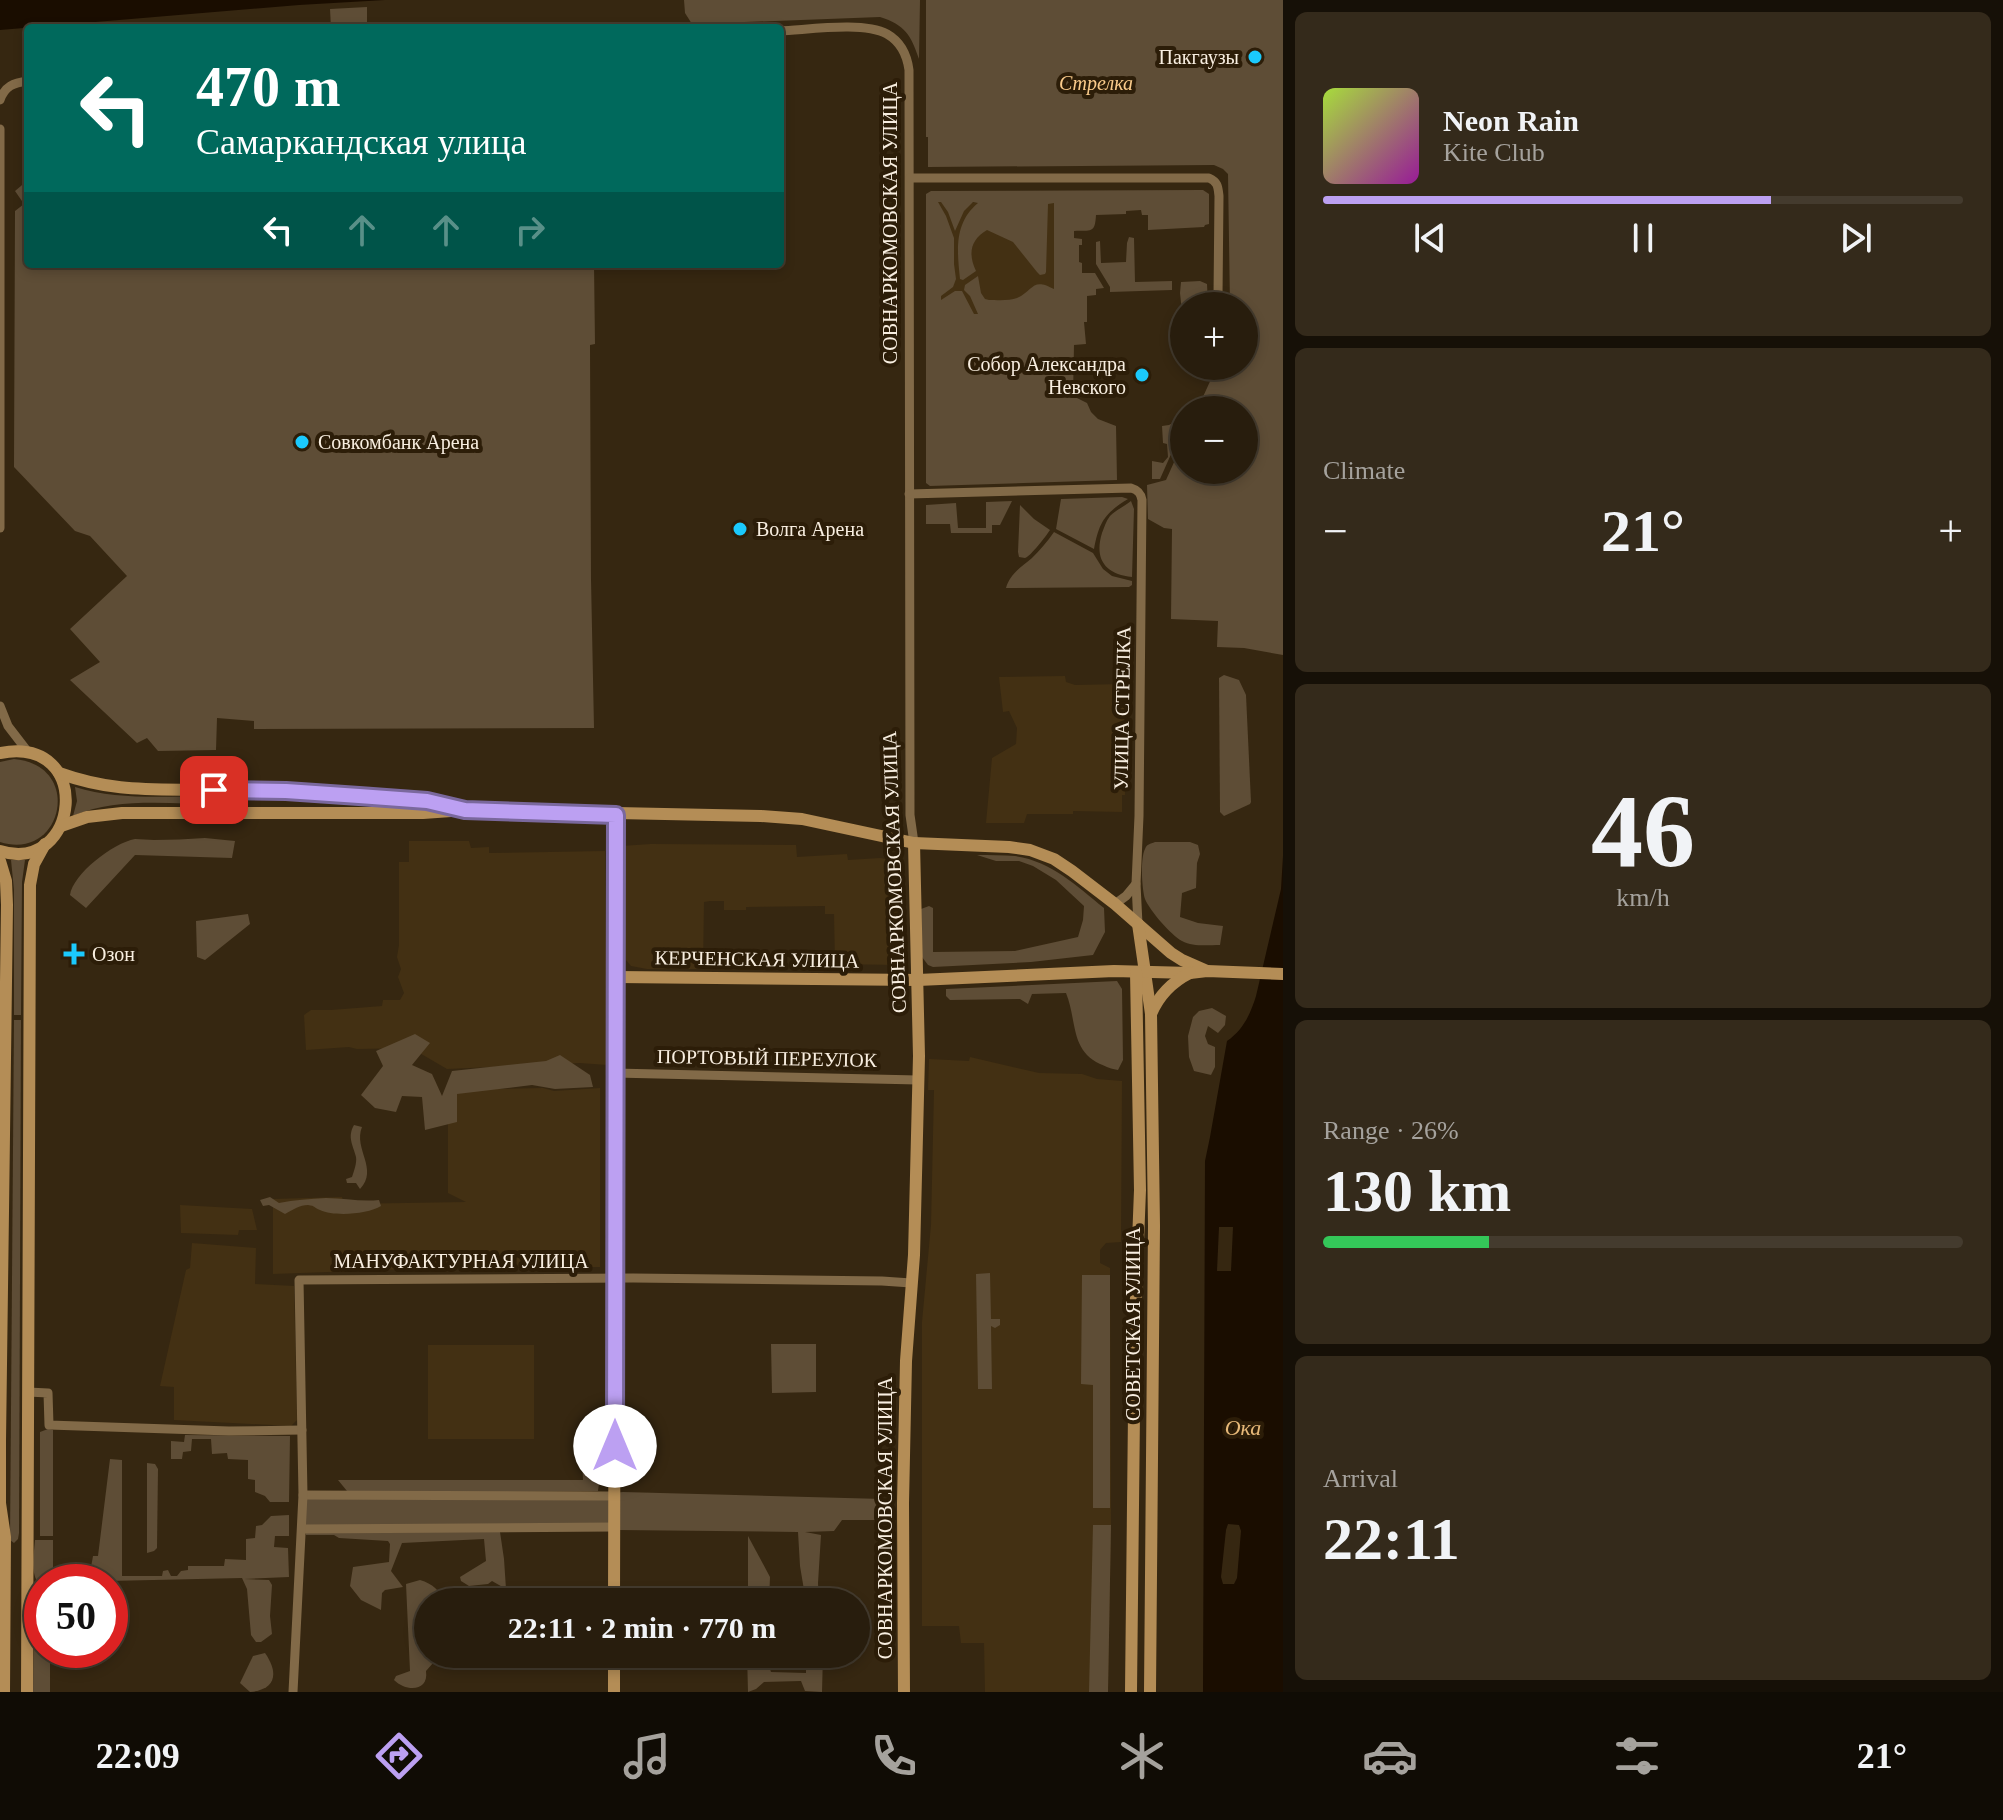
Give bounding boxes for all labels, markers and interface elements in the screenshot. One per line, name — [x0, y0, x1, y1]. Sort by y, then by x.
place label: Пакгаузы — [1159, 46, 1239, 69]
marker: Пакгаузы — [1246, 48, 1264, 66]
icon: left — [64, 56, 168, 160]
text: 470 m — [196, 56, 341, 118]
park label: Стрелка — [1059, 72, 1133, 95]
street label: СОВНАРКОМОВСКАЯ УЛИЦА — [879, 81, 902, 364]
text: Neon Rain — [1443, 104, 1579, 137]
text: Самаркандская улица — [196, 122, 526, 162]
text: Kite Club — [1443, 138, 1545, 167]
icon: left — [256, 208, 300, 252]
icon: ahead — [340, 208, 384, 252]
icon: ahead — [424, 208, 468, 252]
icon: right — [508, 208, 552, 252]
icon: previous — [1408, 216, 1452, 260]
icon: pause — [1621, 216, 1665, 260]
icon: next — [1834, 216, 1878, 260]
map controls — [1170, 292, 1258, 484]
button: + — [1170, 292, 1258, 380]
place label: Собор Александра Невского — [967, 353, 1126, 398]
marker: Собор Александра Невского — [1133, 366, 1151, 384]
button: − — [1170, 396, 1258, 484]
place label: Совкомбанк Арена — [318, 431, 479, 454]
marker: Совкомбанк Арена — [293, 433, 311, 451]
text: Climate — [1323, 456, 1405, 485]
text: 21° — [1601, 498, 1685, 564]
text: − — [1323, 507, 1348, 556]
text: + — [1938, 507, 1963, 556]
place label: Волга Арена — [756, 518, 864, 541]
marker: Волга Арена — [731, 520, 749, 538]
street label: УЛИЦА СТРЕЛКА — [1110, 625, 1135, 790]
street label: СОВНАРКОМОВСКАЯ УЛИЦА — [878, 730, 911, 1013]
pin — [180, 756, 248, 824]
icon: arrive — [192, 768, 236, 812]
text: 46 — [1591, 773, 1695, 888]
text: km/h — [1616, 883, 1670, 912]
marker: Озон — [63, 943, 85, 965]
place label: Озон — [92, 943, 135, 965]
street label: КЕРЧЕНСКАЯ УЛИЦА — [655, 946, 860, 973]
street label: ПОРТОВЫЙ ПЕРЕУЛОК — [657, 1045, 878, 1071]
text: Range · 26% — [1323, 1116, 1459, 1145]
text: 130 km — [1323, 1158, 1511, 1224]
street label: СОВЕТСКАЯ УЛИЦА — [1122, 1227, 1145, 1421]
street label: МАНУФАКТУРНАЯ УЛИЦА — [333, 1250, 589, 1273]
street label: СОВНАРКОМОВСКАЯ УЛИЦА — [874, 1376, 897, 1659]
position arrow — [573, 1404, 657, 1488]
water label: Ока — [1225, 1415, 1261, 1440]
text: Arrival — [1323, 1464, 1398, 1493]
text: 22:11 — [1323, 1506, 1460, 1572]
speed limit sign: 50 — [24, 1564, 128, 1668]
text: 22:11 · 2 min · 770 m — [508, 1611, 776, 1644]
icon: directions — [371, 1728, 427, 1784]
icon: music — [619, 1728, 675, 1784]
icon: phone — [866, 1728, 922, 1784]
icon: climate — [1114, 1728, 1170, 1784]
icon: car — [1362, 1728, 1418, 1784]
icon: filters — [1609, 1728, 1665, 1784]
text: 22:09 — [96, 1736, 180, 1776]
text: 21° — [1857, 1736, 1907, 1776]

